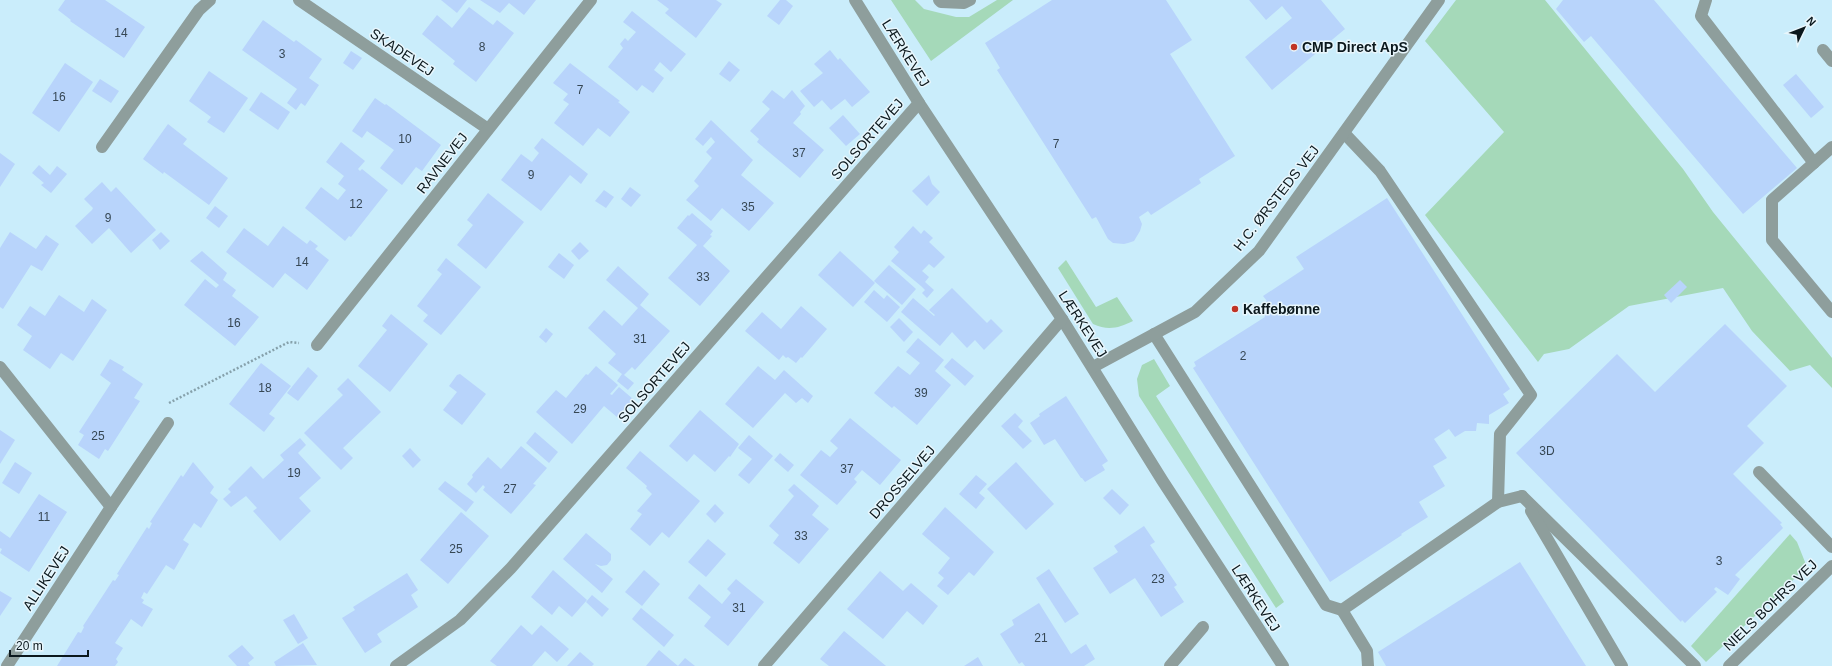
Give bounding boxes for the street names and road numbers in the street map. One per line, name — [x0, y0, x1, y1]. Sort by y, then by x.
street label: LÆRKEVEJ — [879, 16, 933, 90]
street label: SKADEVEJ — [367, 25, 437, 79]
street label: SOLSORTEVEJ — [828, 95, 906, 183]
street label: RAVNEVEJ — [413, 129, 471, 197]
street label: H.C. ØRSTEDS VEJ — [1230, 142, 1322, 254]
street label: LÆRKEVEJ — [1056, 288, 1110, 360]
street label: SOLSORTEVEJ — [615, 338, 693, 426]
street label: DROSSELVEJ — [866, 442, 938, 522]
street label: ALLIKEVEJ — [19, 543, 73, 613]
street label: NIELS BOHRS VEJ — [1720, 556, 1820, 654]
street label: LÆRKEVEJ — [1229, 562, 1283, 634]

